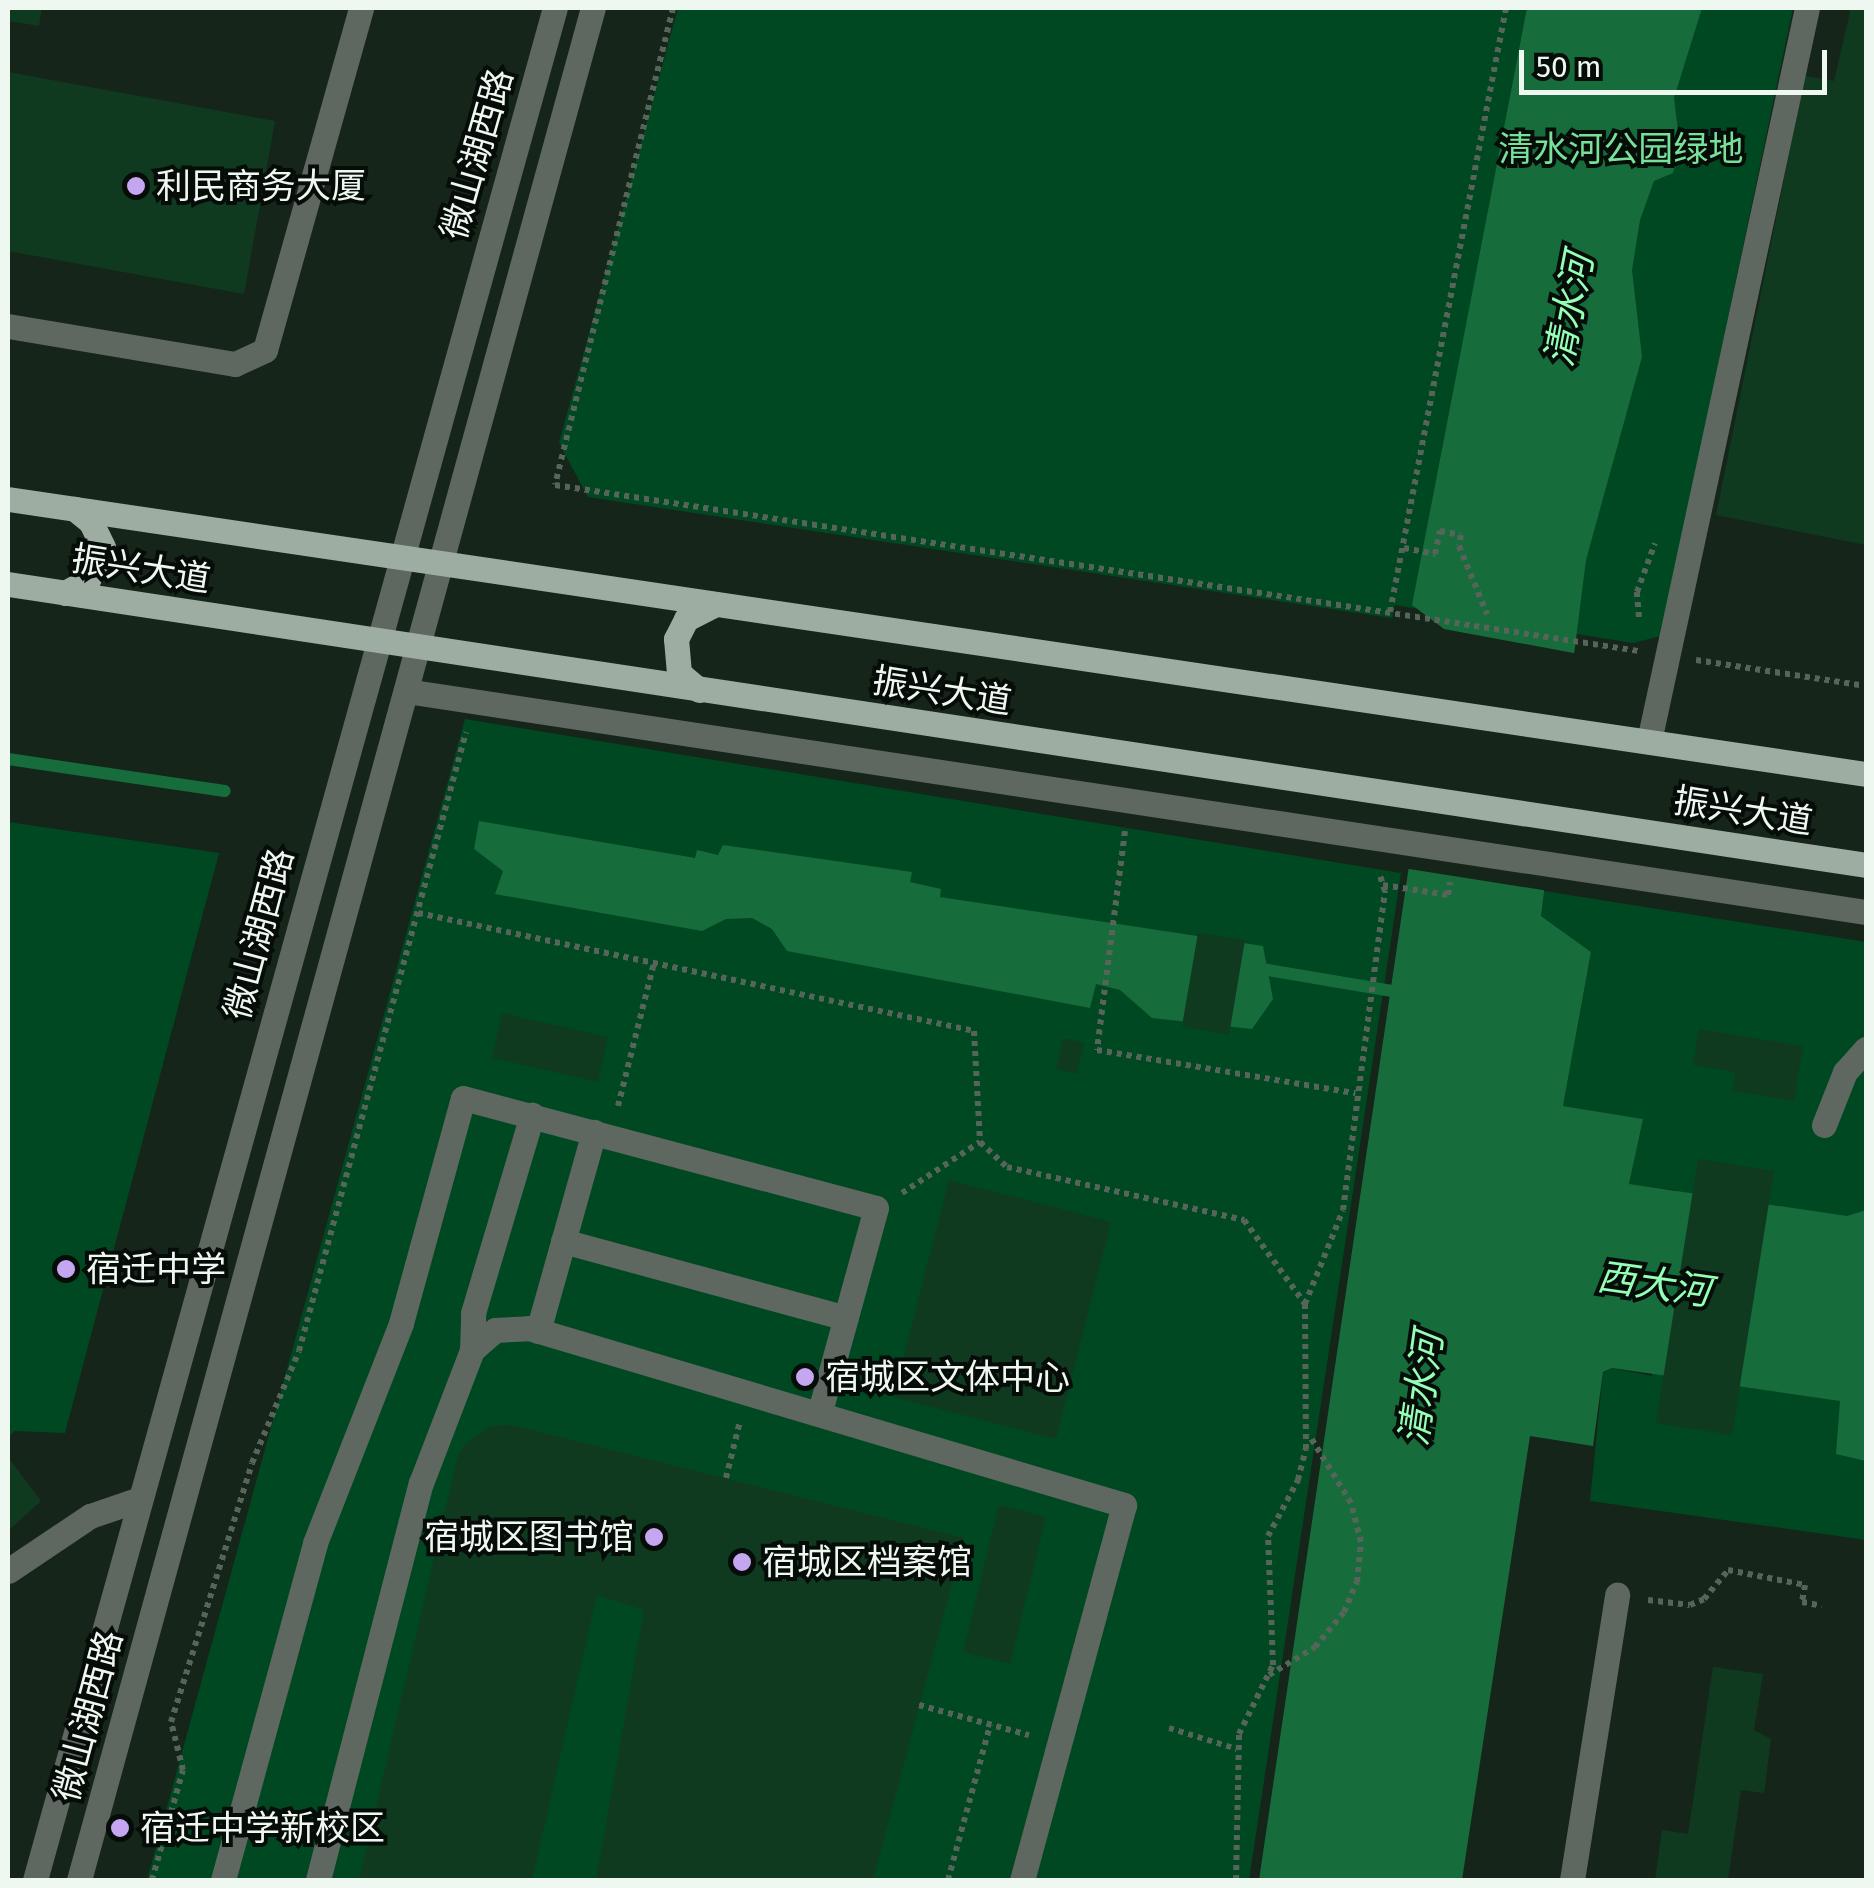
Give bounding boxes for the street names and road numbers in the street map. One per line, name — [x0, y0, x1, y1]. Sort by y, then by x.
street label: 微山湖西路 — [433, 64, 521, 244]
street label: 振兴大道 — [69, 537, 213, 601]
street label: 振兴大道 — [870, 659, 1014, 723]
street label: 振兴大道 — [1671, 779, 1815, 843]
street label: 微山湖西路 — [216, 844, 302, 1024]
street label: 微山湖西路 — [45, 1626, 131, 1806]

